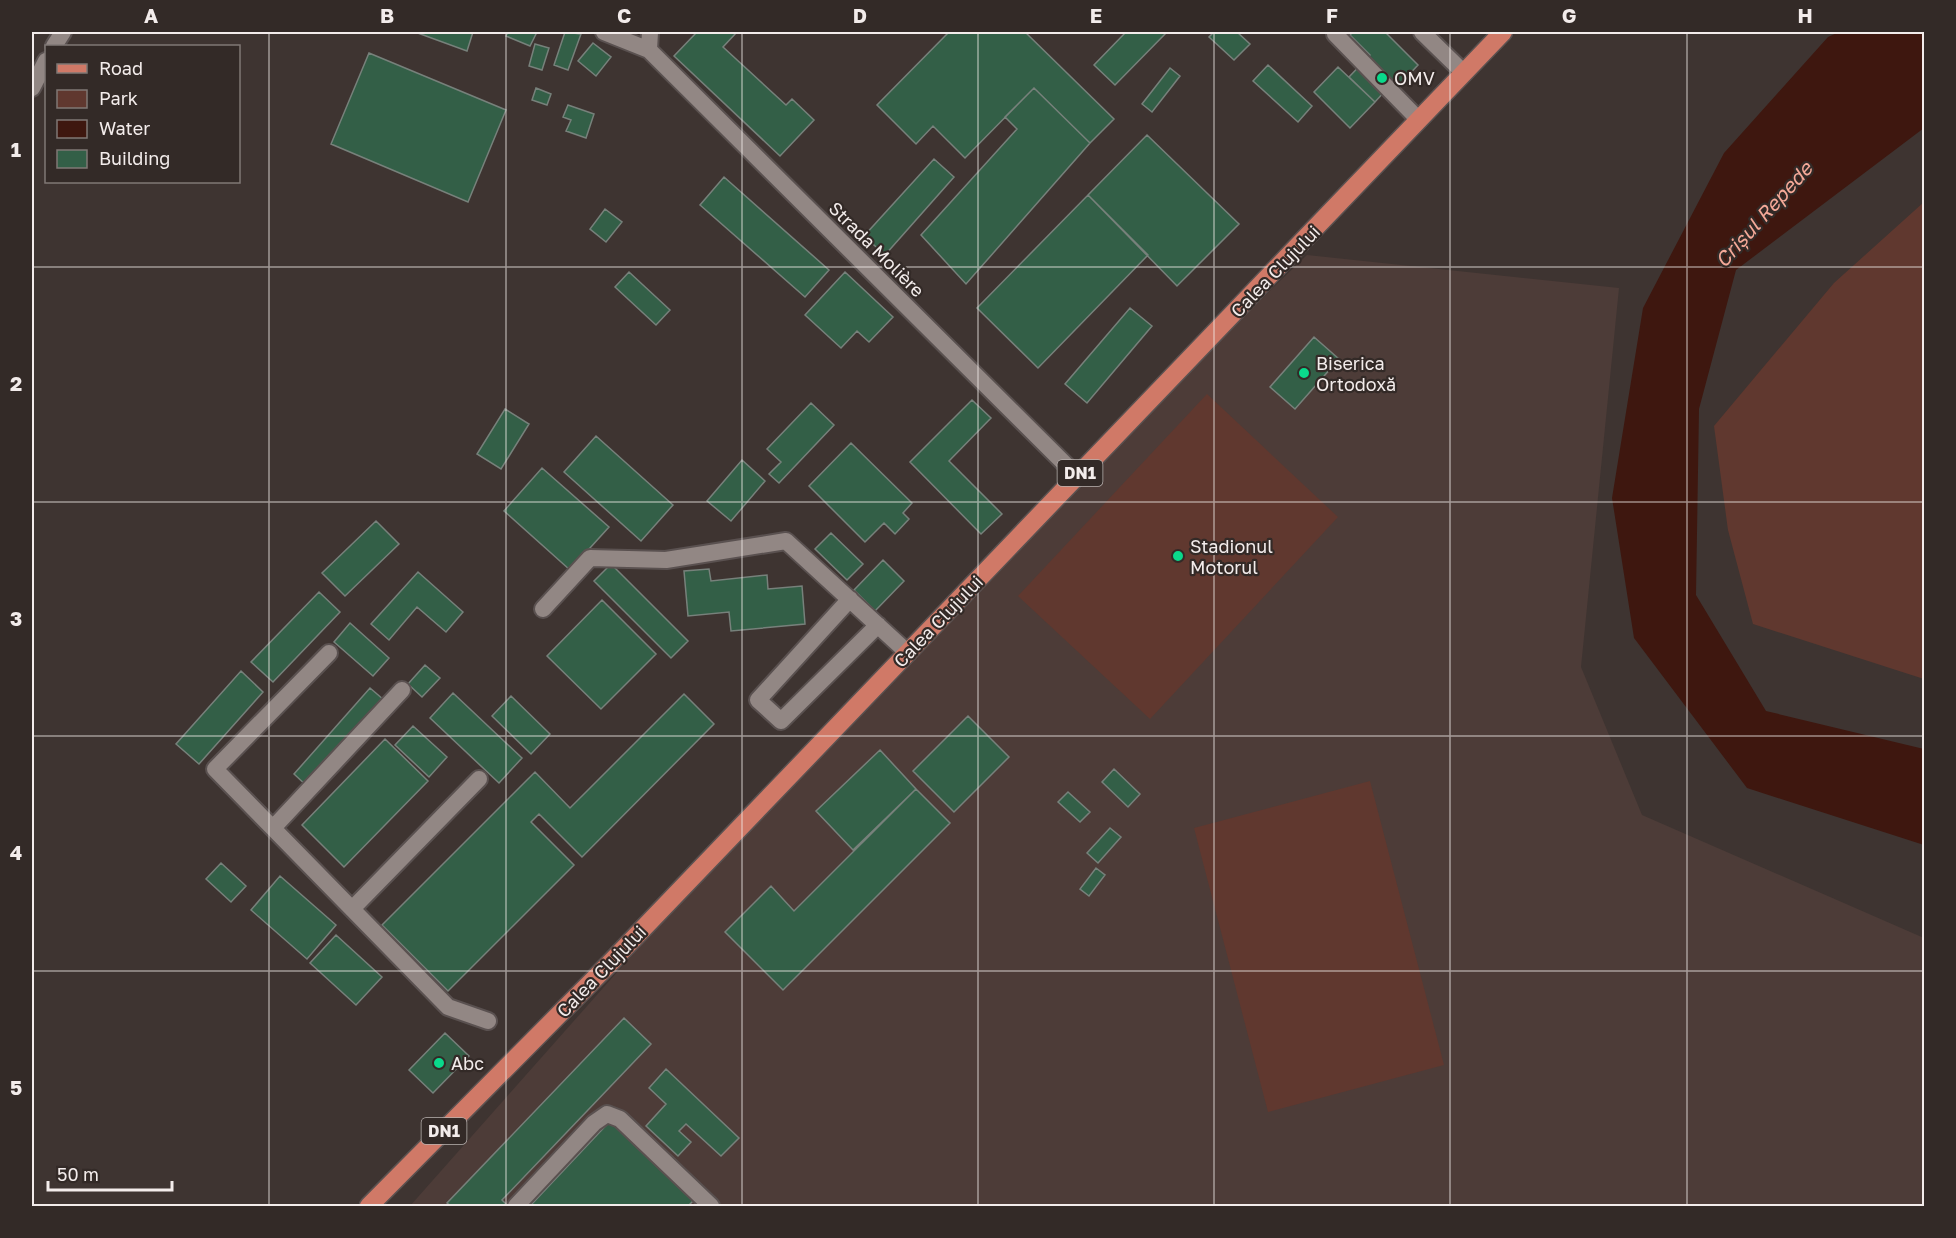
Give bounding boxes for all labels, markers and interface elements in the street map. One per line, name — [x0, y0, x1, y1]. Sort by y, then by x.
text: A — [144, 3, 158, 27]
text: B — [380, 3, 394, 27]
text: C — [617, 3, 631, 27]
text: D — [853, 3, 867, 27]
text: E — [1090, 3, 1102, 27]
text: F — [1326, 3, 1338, 27]
text: G — [1562, 3, 1576, 27]
text: H — [1797, 3, 1813, 27]
legend — [45, 45, 240, 183]
text: Road — [99, 57, 143, 79]
place label: OMV — [1394, 67, 1435, 89]
marker: OMV — [1375, 71, 1389, 85]
text: Park — [99, 87, 138, 109]
text: Water — [99, 117, 150, 139]
text: 1 — [11, 137, 21, 161]
text: Building — [99, 147, 170, 169]
water label: Crișul Repede — [1709, 155, 1818, 272]
street label: Strada Molière — [825, 197, 929, 301]
street label: Calea Clujului — [1226, 220, 1324, 322]
place label: Biserica Ortodoxă — [1316, 352, 1396, 395]
marker: Biserica Ortodoxă — [1297, 366, 1311, 380]
text: 2 — [10, 371, 22, 395]
road number: DN1 — [1058, 460, 1102, 486]
place label: Stadionul Motorul — [1190, 535, 1273, 578]
marker: Stadionul Motorul — [1171, 549, 1185, 563]
street label: Calea Clujului — [889, 570, 987, 672]
text: 3 — [10, 606, 22, 630]
text: 4 — [10, 840, 22, 864]
street label: Calea Clujului — [552, 920, 650, 1022]
place label: Abc — [451, 1052, 484, 1074]
marker: Abc — [432, 1056, 446, 1070]
text: 5 — [10, 1075, 22, 1099]
road number: DN1 — [422, 1118, 466, 1144]
scale bar — [48, 1154, 172, 1192]
text: 50 m — [57, 1163, 99, 1185]

